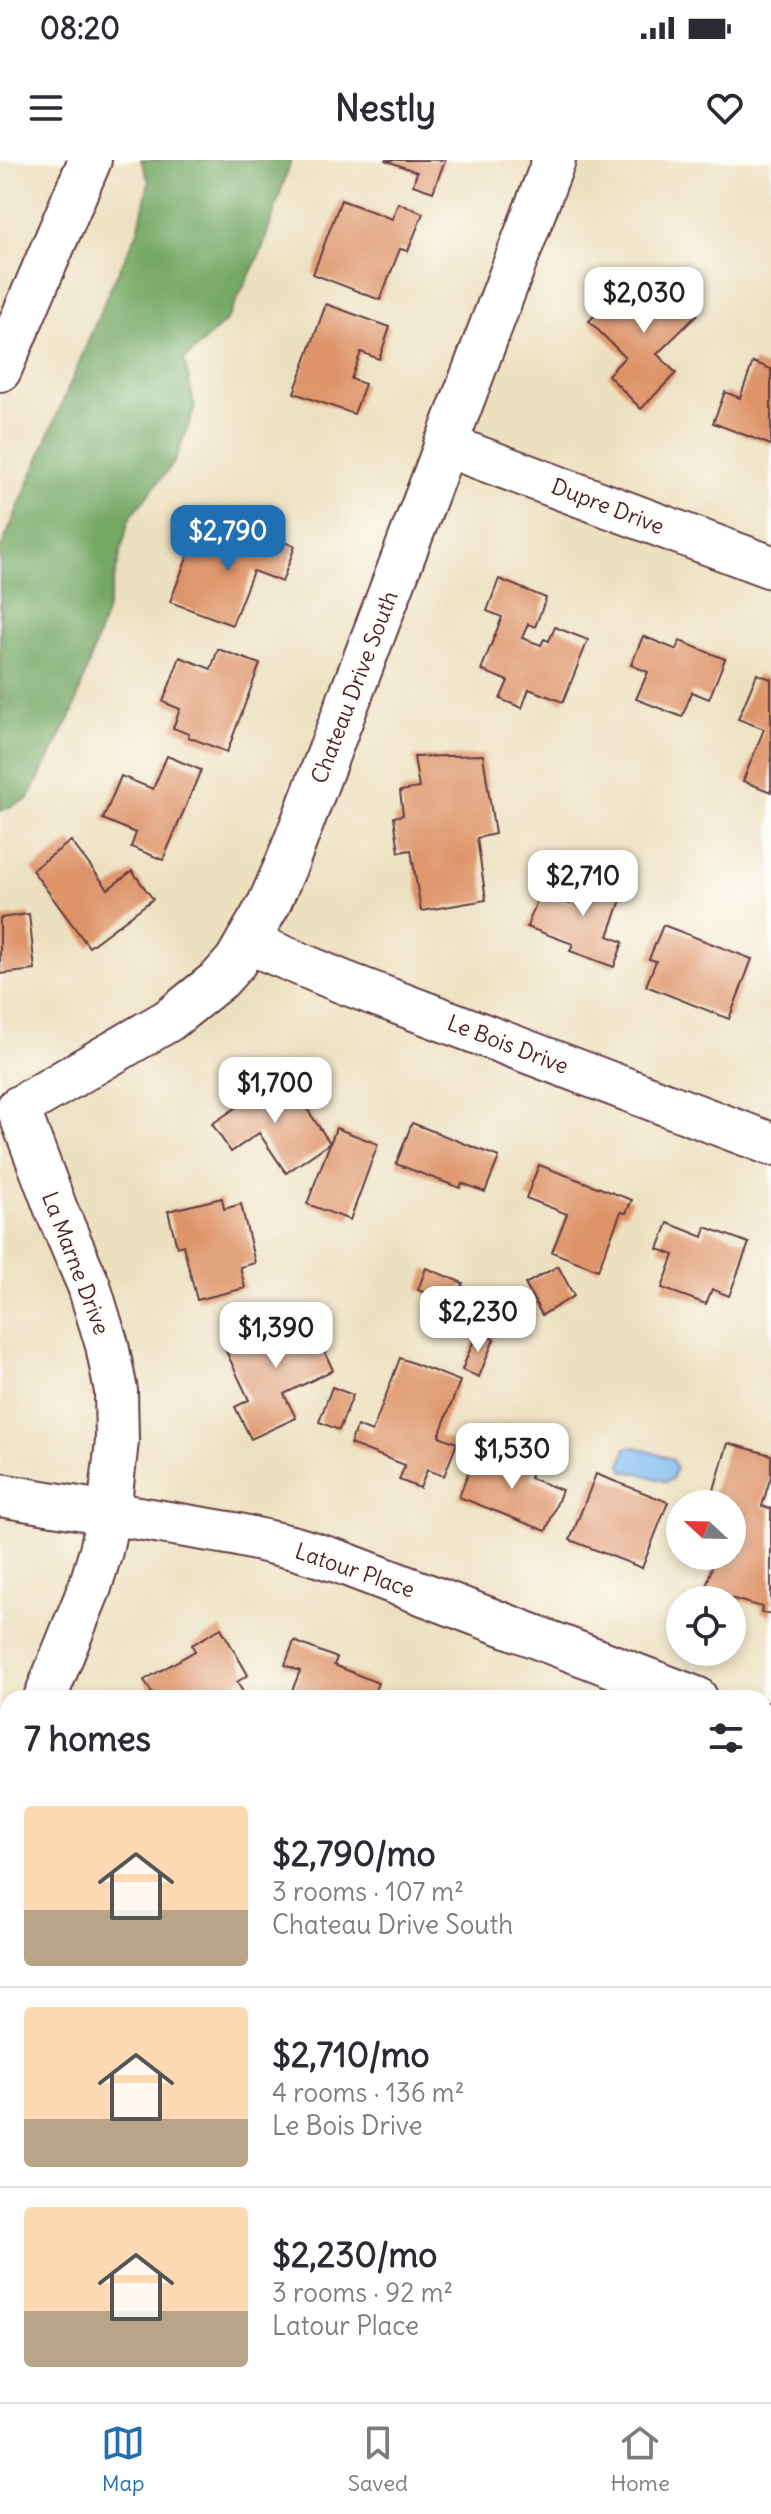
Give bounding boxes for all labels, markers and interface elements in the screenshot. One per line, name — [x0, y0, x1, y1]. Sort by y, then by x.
text: 08:20 — [40, 9, 120, 47]
icon: menu — [24, 86, 68, 130]
text: Nestly — [335, 86, 436, 131]
icon: heart — [703, 86, 747, 130]
pin: $2,030 — [579, 267, 709, 335]
text: $2,030 — [602, 276, 686, 309]
street label: Dupre Drive — [548, 472, 668, 540]
pin: $2,790 — [163, 505, 293, 573]
text: $2,790 — [189, 514, 267, 547]
street label: Chateau Drive South — [304, 587, 404, 787]
pin: $2,710 — [518, 850, 648, 918]
text: $2,710 — [546, 859, 620, 892]
street label: Le Bois Drive — [444, 1008, 572, 1080]
pin: $1,700 — [210, 1057, 340, 1125]
text: $1,700 — [237, 1066, 313, 1099]
street label: La Marne Drive — [36, 1188, 116, 1338]
pin: $2,230 — [413, 1286, 543, 1354]
text: $2,230 — [438, 1295, 518, 1328]
pin: $1,390 — [211, 1302, 341, 1370]
text: $1,390 — [238, 1311, 314, 1344]
pin: $1,530 — [447, 1423, 577, 1491]
text: $1,530 — [474, 1432, 550, 1465]
north arrow — [666, 1490, 746, 1570]
map controls — [666, 1490, 746, 1666]
street label: Latour Place — [292, 1536, 418, 1604]
button: locate — [666, 1586, 746, 1666]
icon: filters — [704, 1716, 748, 1760]
text: 7 homes — [24, 1717, 151, 1760]
text: $2,790/mo — [272, 1832, 436, 1875]
icon: home — [88, 1838, 184, 1934]
text: 3 rooms · 107 m² — [272, 1875, 464, 1908]
text: Chateau Drive South — [272, 1908, 513, 1941]
text: $2,710/mo — [272, 2033, 430, 2076]
icon: home — [88, 2039, 184, 2135]
text: 4 rooms · 136 m² — [272, 2076, 464, 2109]
text: Le Bois Drive — [272, 2109, 423, 2142]
text: $2,230/mo — [272, 2233, 437, 2276]
icon: home — [88, 2239, 184, 2335]
text: 3 rooms · 92 m² — [272, 2276, 453, 2309]
text: Latour Place — [272, 2309, 419, 2342]
tab: Map — [101, 2421, 145, 2497]
tab: Saved — [348, 2421, 408, 2497]
tab: Home — [610, 2421, 670, 2497]

